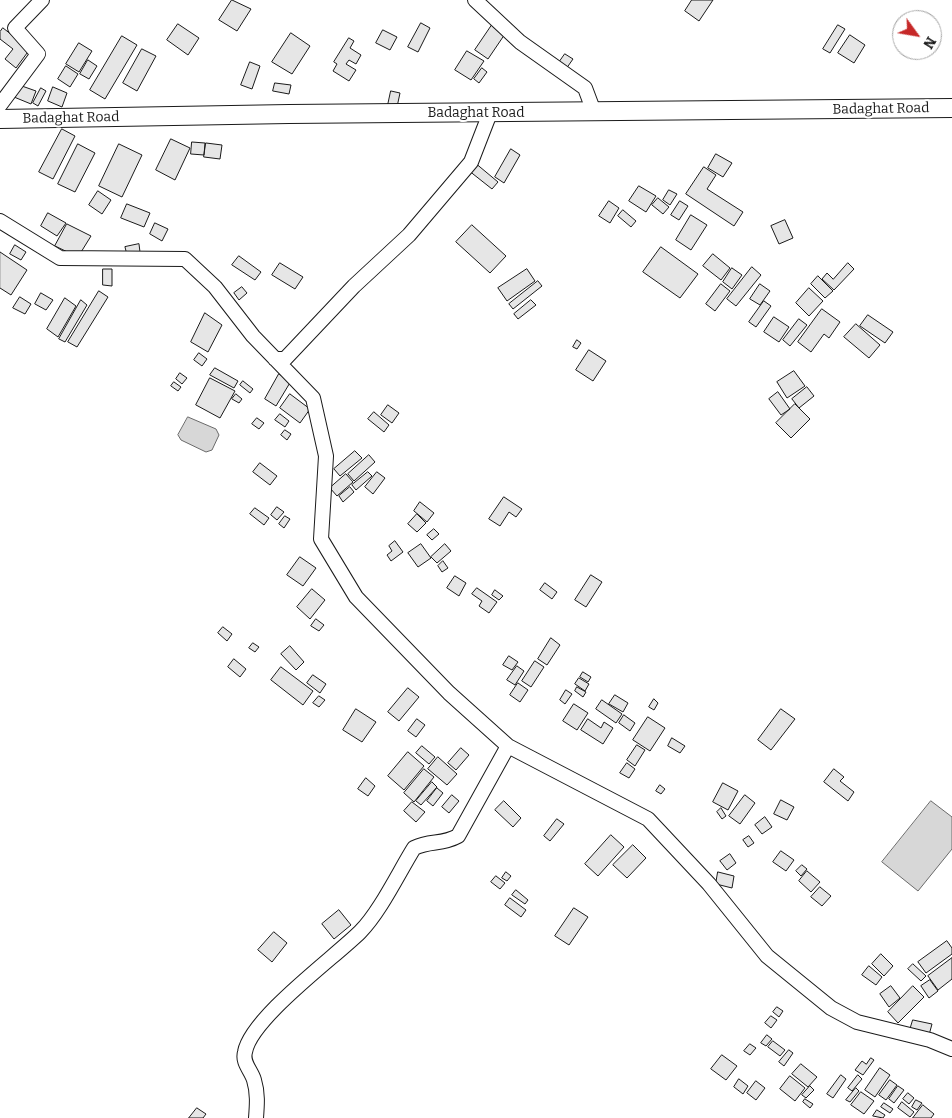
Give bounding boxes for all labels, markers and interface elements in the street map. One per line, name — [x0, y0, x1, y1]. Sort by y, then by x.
north arrow — [892, 10, 942, 60]
text: N — [919, 34, 939, 52]
street label: Badaghat Road — [832, 100, 930, 118]
street label: Badaghat Road — [428, 105, 524, 121]
street label: Badaghat Road — [22, 109, 120, 127]

